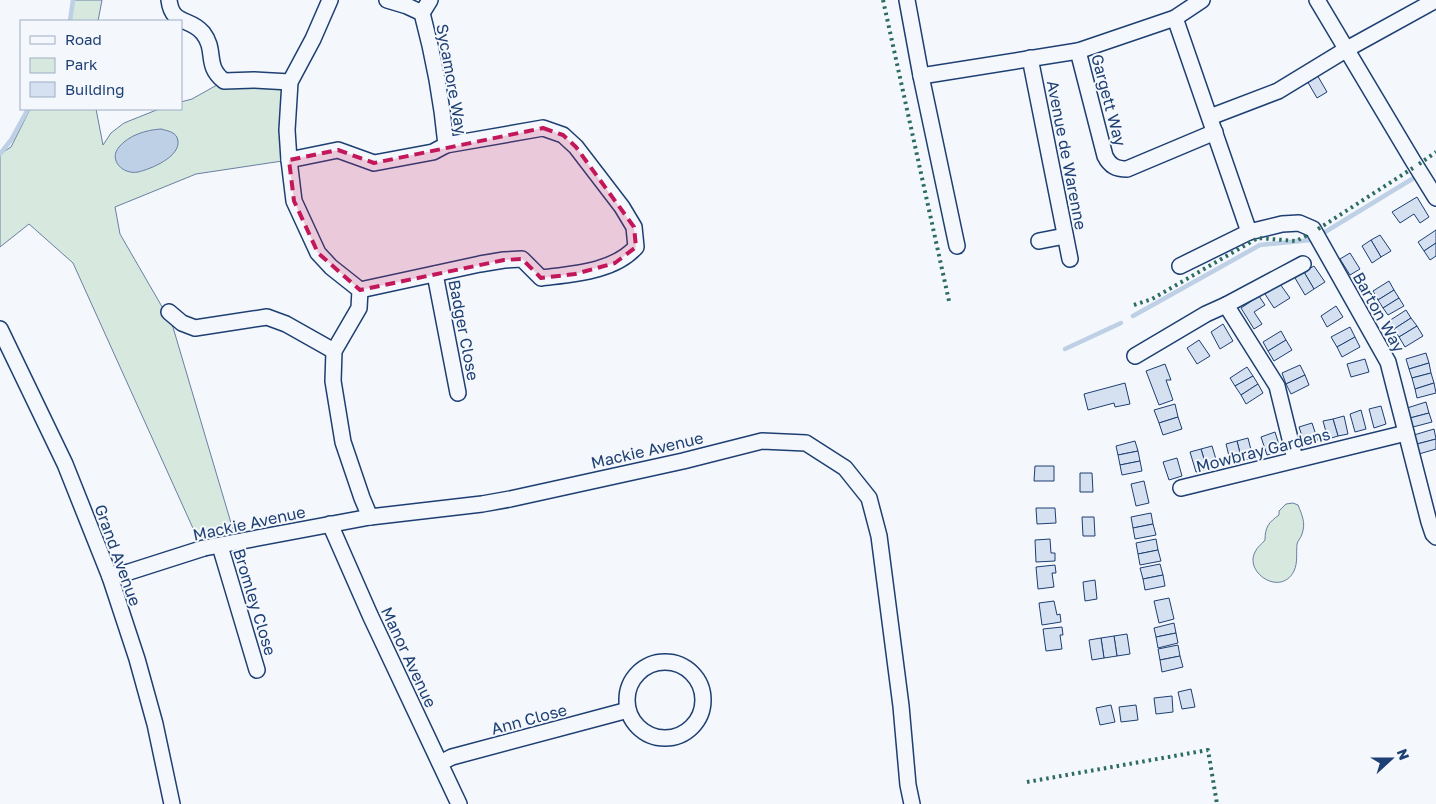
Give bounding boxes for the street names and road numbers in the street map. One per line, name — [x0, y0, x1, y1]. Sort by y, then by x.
street label: Sycamore Way — [432, 22, 472, 136]
street label: Gargett Way — [1087, 52, 1131, 148]
street label: Avenue de Warenne — [1043, 79, 1091, 231]
street label: Barton Way — [1349, 268, 1409, 356]
street label: Badger Close — [444, 278, 484, 382]
street label: Mowbray Gardens — [1194, 424, 1332, 476]
street label: Mackie Avenue — [589, 427, 705, 473]
street label: Mackie Avenue — [191, 501, 307, 545]
street label: Grand Avenue — [90, 502, 146, 608]
street label: Bromley Close — [229, 546, 281, 658]
street label: Manor Avenue — [377, 603, 441, 711]
street label: Ann Close — [489, 699, 569, 739]

